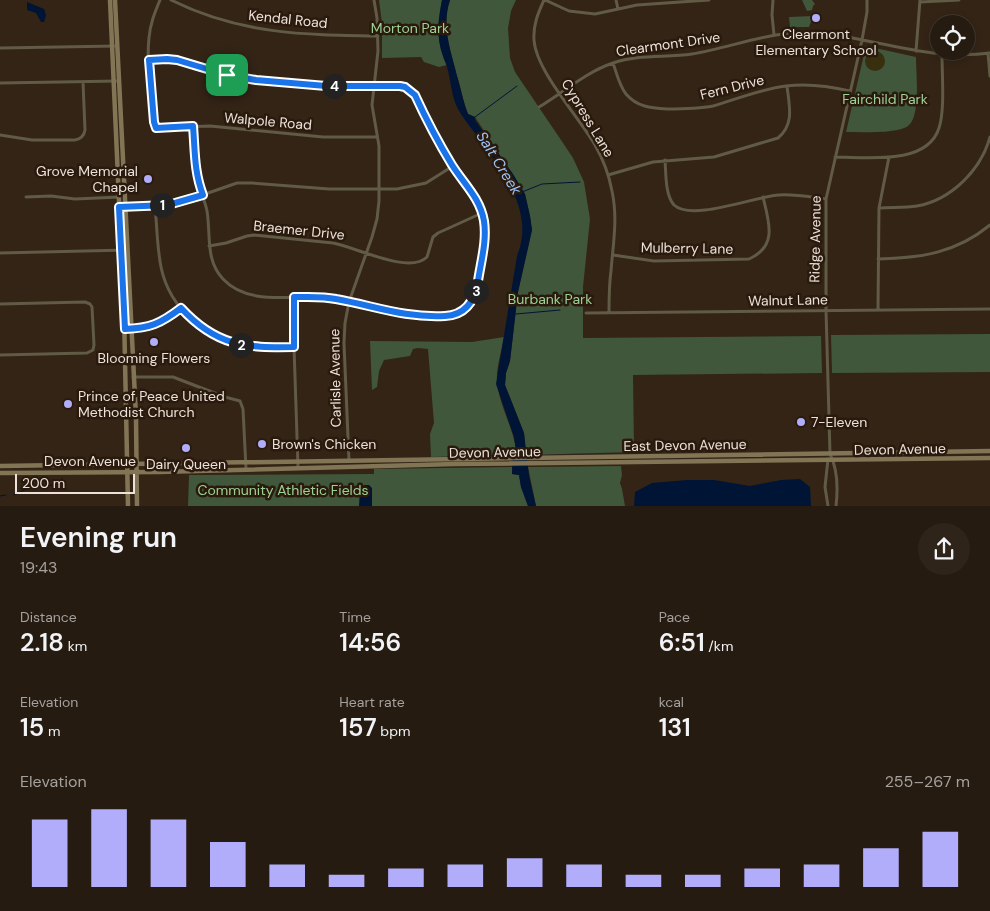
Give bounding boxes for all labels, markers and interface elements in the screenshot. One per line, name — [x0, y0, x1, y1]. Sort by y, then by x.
street label: Kendal Road — [248, 6, 328, 32]
marker: Clearmont Elementary School — [810, 12, 822, 24]
map controls — [930, 15, 975, 60]
button: locate — [930, 15, 975, 60]
park label: Morton Park — [371, 19, 449, 37]
place label: Clearmont Elementary School — [755, 25, 877, 59]
street label: Clearmont Drive — [615, 28, 721, 60]
pin — [206, 54, 248, 96]
icon: arrive — [213, 61, 241, 89]
street label: Fern Drive — [698, 70, 766, 104]
pin: 4 — [322, 74, 346, 98]
street label: Cypress Lane — [558, 76, 618, 160]
text: 4 — [330, 77, 339, 95]
park label: Fairchild Park — [842, 90, 928, 108]
street label: Walpole Road — [223, 108, 313, 134]
water label: Salt Creek — [472, 127, 527, 199]
place label: Grove Memorial Chapel — [36, 162, 138, 196]
marker: Grove Memorial Chapel — [142, 173, 154, 185]
pin: 1 — [150, 192, 174, 218]
street label: Ridge Avenue — [805, 195, 825, 283]
text: 1 — [160, 196, 165, 214]
street label: Braemer Drive — [252, 216, 346, 244]
street label: Mulberry Lane — [641, 238, 733, 258]
pin: 3 — [464, 278, 488, 304]
text: 3 — [472, 282, 481, 300]
park label: Burbank Park — [508, 290, 592, 308]
street label: Walnut Lane — [748, 290, 828, 310]
street label: Carlisle Avenue — [325, 328, 345, 428]
pin: 2 — [228, 332, 254, 358]
marker: Blooming Flowers — [148, 336, 160, 348]
text: 2 — [237, 336, 246, 354]
place label: Blooming Flowers — [98, 349, 210, 367]
place label: Prince of Peace United Methodist Church — [78, 387, 225, 421]
marker: Prince of Peace United Methodist Church — [62, 398, 74, 410]
place label: 7-Eleven — [811, 413, 867, 431]
marker: 7-Eleven — [795, 416, 807, 428]
place label: Brown's Chicken — [272, 435, 376, 453]
street label: East Devon Avenue — [623, 435, 747, 455]
marker: Brown's Chicken — [256, 438, 268, 450]
street label: Devon Avenue — [854, 439, 946, 459]
marker: Dairy Queen — [180, 442, 192, 454]
street label: Devon Avenue — [449, 442, 541, 462]
street label: Devon Avenue — [44, 452, 136, 470]
place label: Dairy Queen — [146, 455, 226, 473]
scale bar — [15, 471, 135, 494]
text: 200 m — [22, 474, 65, 492]
park label: Community Athletic Fields — [197, 481, 369, 499]
text: Evening run — [20, 519, 177, 556]
button: share — [918, 523, 970, 575]
text: 19:43 — [20, 557, 57, 578]
text: Distance — [20, 608, 77, 626]
text: Time — [339, 608, 371, 626]
text: Pace — [659, 608, 690, 626]
text: 2.18 — [20, 626, 64, 659]
text: 14:56 — [339, 626, 401, 659]
text: 6:51 — [659, 626, 705, 659]
text: km — [64, 637, 87, 655]
text: /km — [705, 637, 733, 655]
text: Elevation — [20, 693, 78, 711]
text: Heart rate — [339, 693, 405, 711]
text: kcal — [659, 693, 684, 711]
text: 15 — [20, 711, 44, 744]
text: 157 — [339, 711, 377, 744]
text: 131 — [659, 711, 691, 744]
text: m — [44, 722, 60, 740]
text: bpm — [377, 722, 410, 740]
text: Elevation — [20, 771, 87, 792]
text: 255–267 m — [885, 771, 970, 792]

